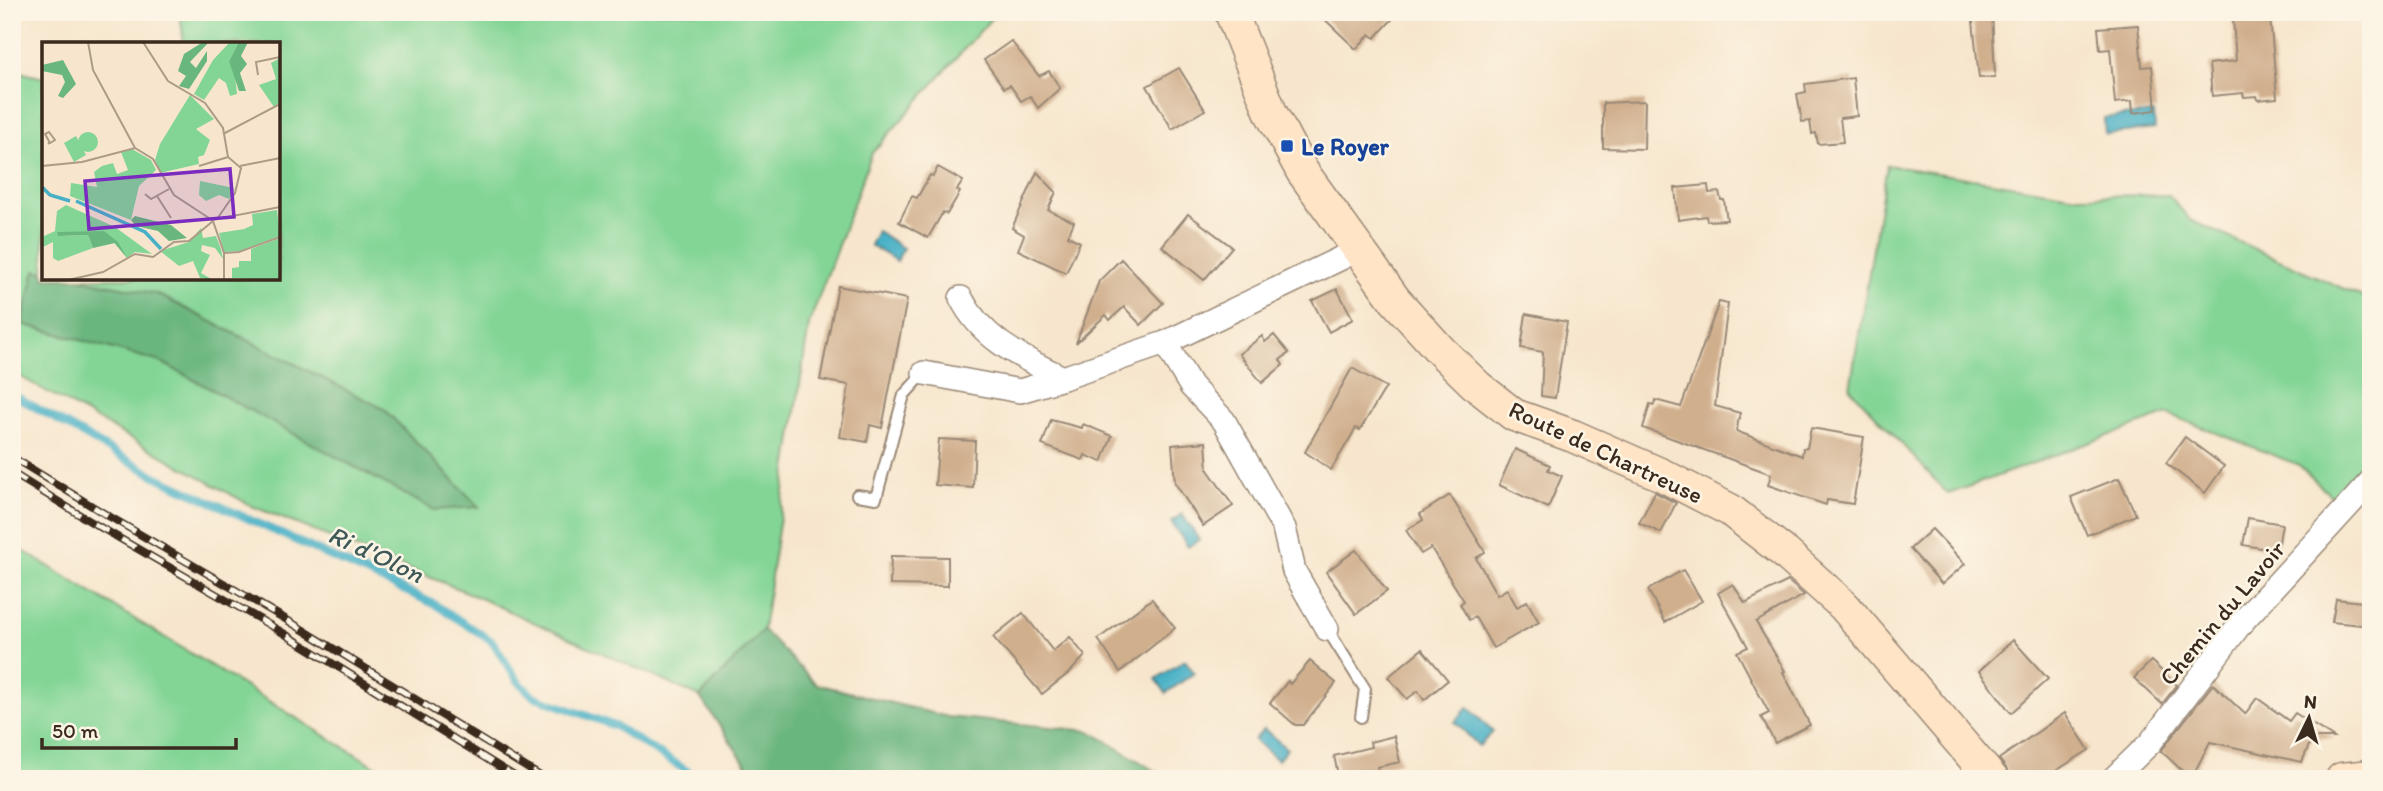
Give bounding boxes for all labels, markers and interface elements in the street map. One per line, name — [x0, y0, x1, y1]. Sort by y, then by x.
inset map — [42, 42, 280, 280]
place label: Le Royer — [1301, 132, 1390, 162]
marker: Le Royer — [1279, 138, 1295, 154]
street label: Route de Chartreuse — [1505, 394, 1707, 510]
water label: Ri d'Olon — [323, 518, 429, 590]
street label: Chemin du Lavoir — [2153, 534, 2291, 691]
north arrow — [2274, 682, 2344, 752]
text: N — [2303, 690, 2318, 714]
scale bar — [42, 707, 236, 751]
text: 50 m — [52, 718, 99, 743]

